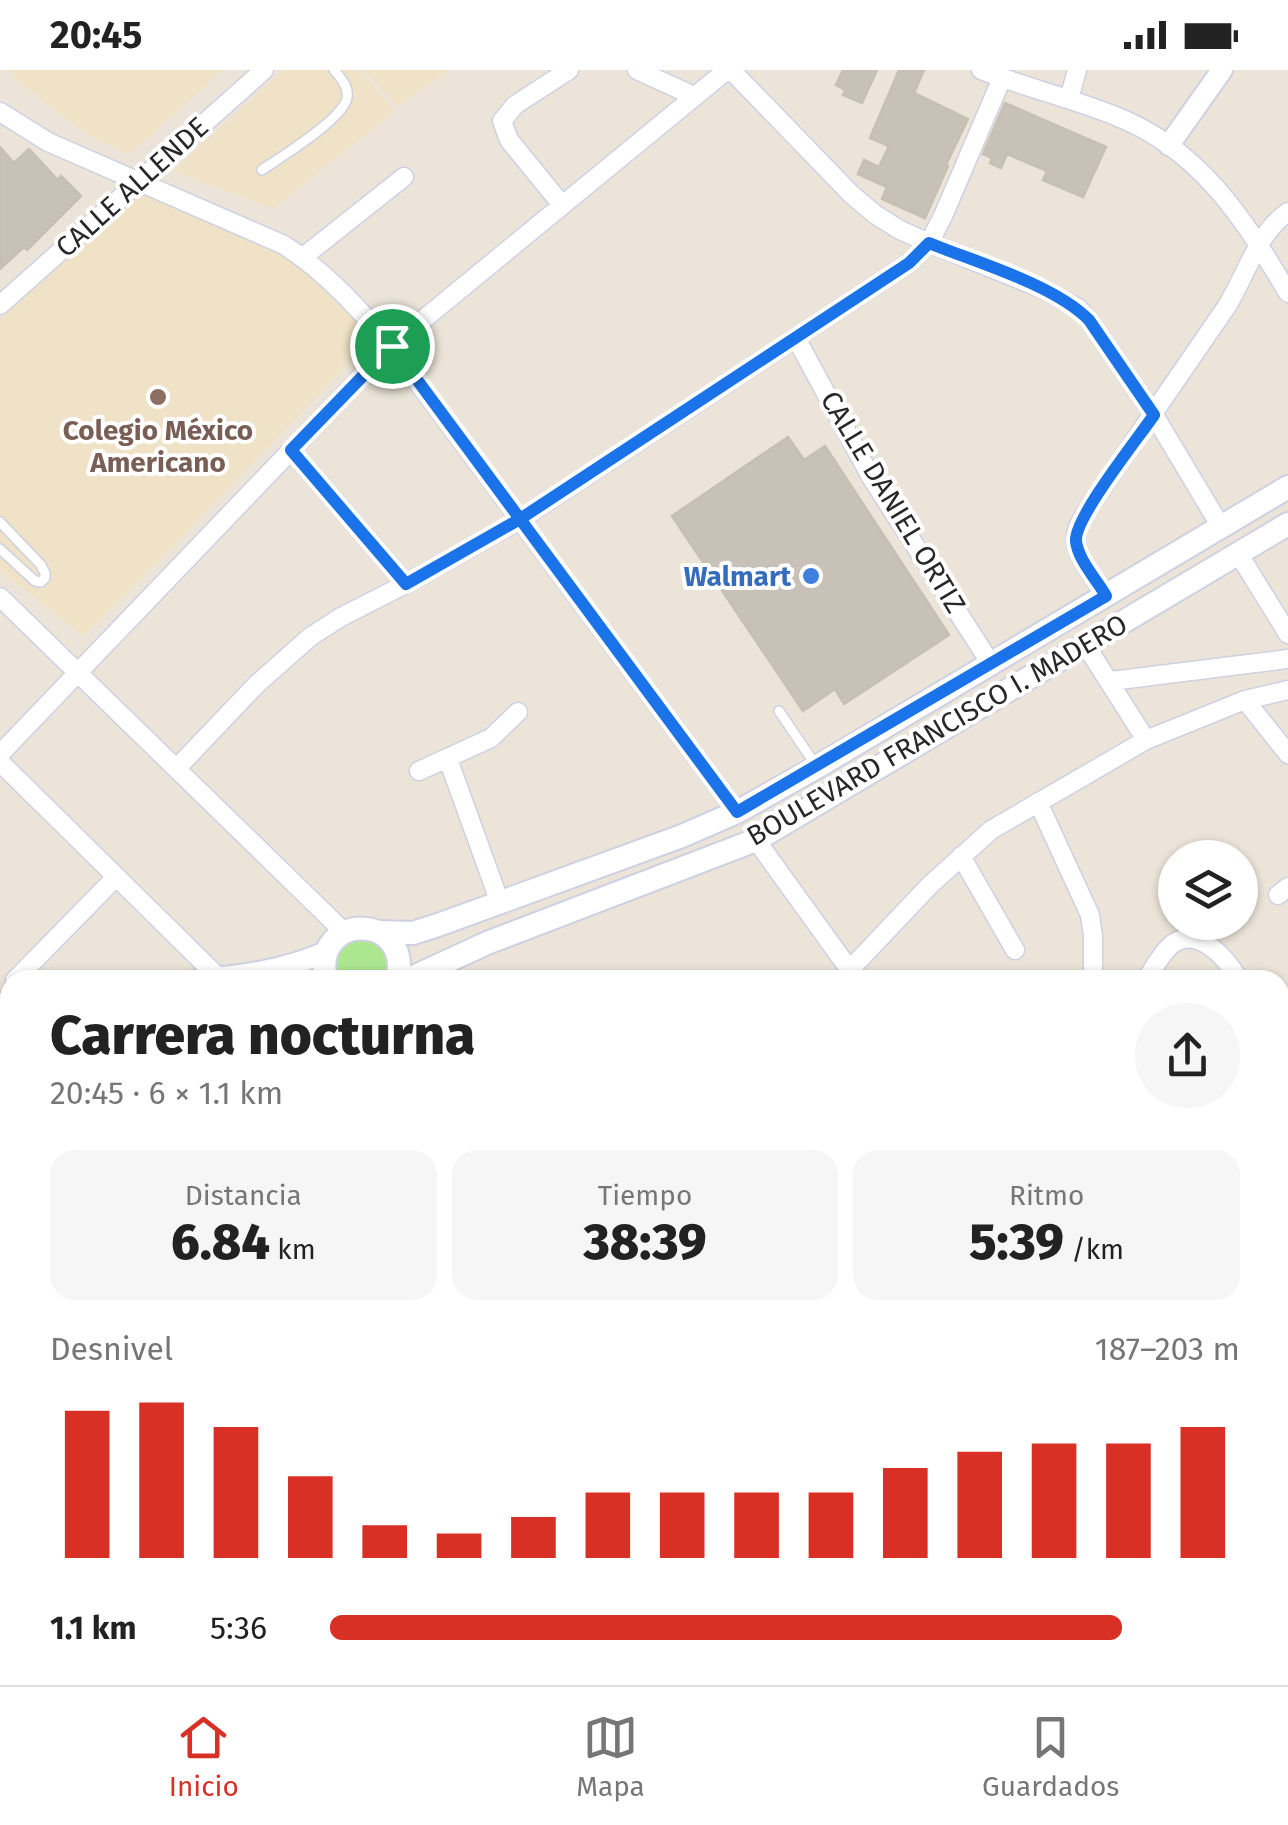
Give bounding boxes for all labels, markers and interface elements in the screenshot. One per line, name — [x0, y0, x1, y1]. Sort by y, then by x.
text: 20:45 — [50, 12, 142, 58]
street label: CALLE ALLENDE — [49, 110, 215, 264]
pin — [350, 304, 435, 389]
icon: arrive — [365, 319, 420, 374]
street label: CALLE DANIEL ORTIZ — [814, 385, 972, 619]
marker: Colegio México Americano — [147, 386, 169, 408]
place label: Colegio México Americano — [63, 414, 253, 479]
place label: Walmart — [684, 560, 792, 593]
marker: Walmart — [800, 565, 822, 587]
street label: BOULEVARD FRANCISCO I. MADERO — [741, 607, 1133, 853]
map controls — [1158, 840, 1258, 940]
button: layers — [1158, 840, 1258, 940]
text: Carrera nocturna — [50, 1003, 475, 1069]
button: share — [1135, 1003, 1240, 1108]
text: 20:45 · 6 × 1.1 km — [50, 1074, 283, 1112]
text: Distancia — [185, 1179, 302, 1212]
text: Tiempo — [598, 1179, 692, 1212]
text: Ritmo — [1009, 1179, 1084, 1212]
text: 6.84 — [171, 1212, 270, 1272]
text: 38:39 — [583, 1212, 707, 1272]
text: 5:39 — [969, 1212, 1064, 1272]
text: km — [270, 1233, 316, 1266]
text: /km — [1064, 1233, 1124, 1266]
text: Desnivel — [50, 1330, 173, 1368]
text: 187–203 m — [1095, 1330, 1240, 1368]
text: 1.1 km — [50, 1609, 136, 1647]
text: 5:36 — [210, 1609, 267, 1647]
tab: Inicio — [169, 1710, 239, 1803]
tab: Mapa — [576, 1710, 645, 1803]
tab: Guardados — [982, 1710, 1119, 1803]

